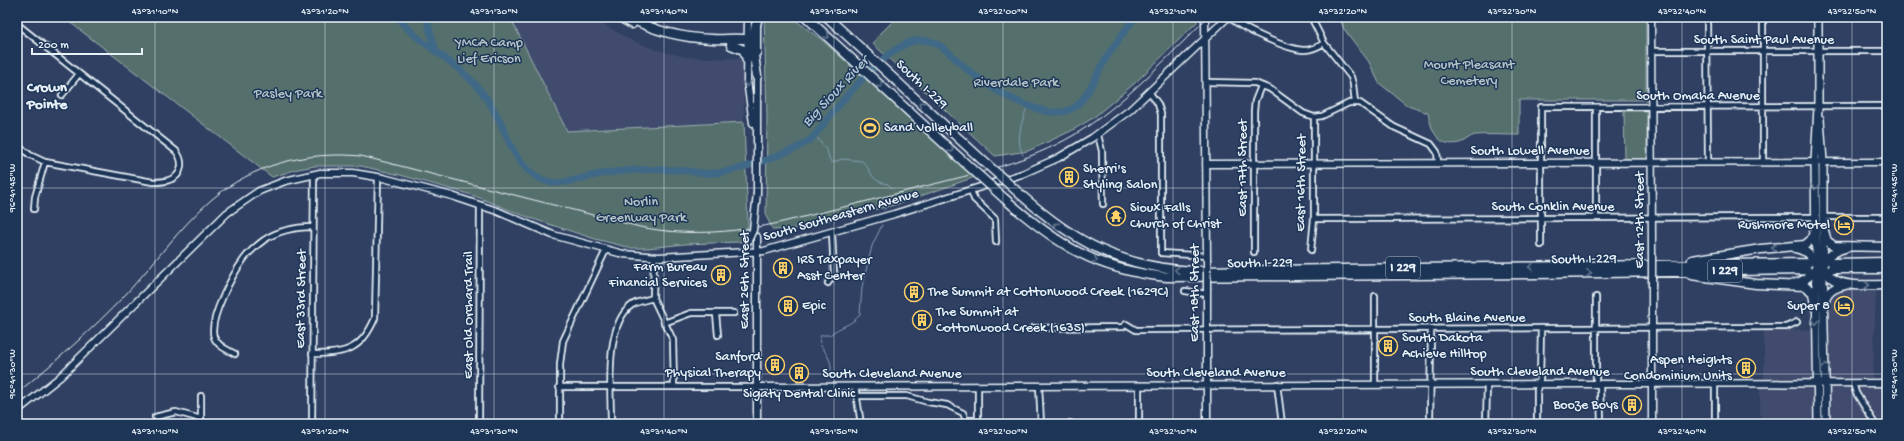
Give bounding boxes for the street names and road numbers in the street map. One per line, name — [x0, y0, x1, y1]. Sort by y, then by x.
street label: South Saint Paul Avenue — [1694, 32, 1835, 49]
street label: South I-229 — [891, 56, 951, 114]
street label: South Omaha Avenue — [1636, 88, 1761, 105]
street label: East 17th Street — [1235, 118, 1252, 217]
street label: East 16th Street — [1293, 133, 1311, 232]
street label: South Lowell Avenue — [1471, 143, 1590, 160]
street label: East 12th Street — [1632, 170, 1649, 269]
street label: South Southeastern Avenue — [761, 185, 921, 246]
street label: South Conklin Avenue — [1492, 199, 1615, 216]
street label: East 26th Street — [737, 229, 754, 329]
street label: East 18th Street — [1187, 243, 1204, 342]
street label: East 33rd Street — [293, 248, 311, 349]
street label: East Old Orchard Trail — [461, 251, 478, 379]
street label: South I-229 — [1551, 251, 1617, 269]
street label: South I-229 — [1227, 255, 1293, 273]
road number: I 229 — [1386, 257, 1420, 279]
road number: I 229 — [1708, 260, 1742, 282]
street label: South Blaine Avenue — [1408, 310, 1526, 327]
street label: South Cleveland Avenue — [1470, 364, 1610, 381]
street label: South Cleveland Avenue — [1146, 365, 1286, 382]
street label: South Cleveland Avenue — [822, 366, 962, 383]

